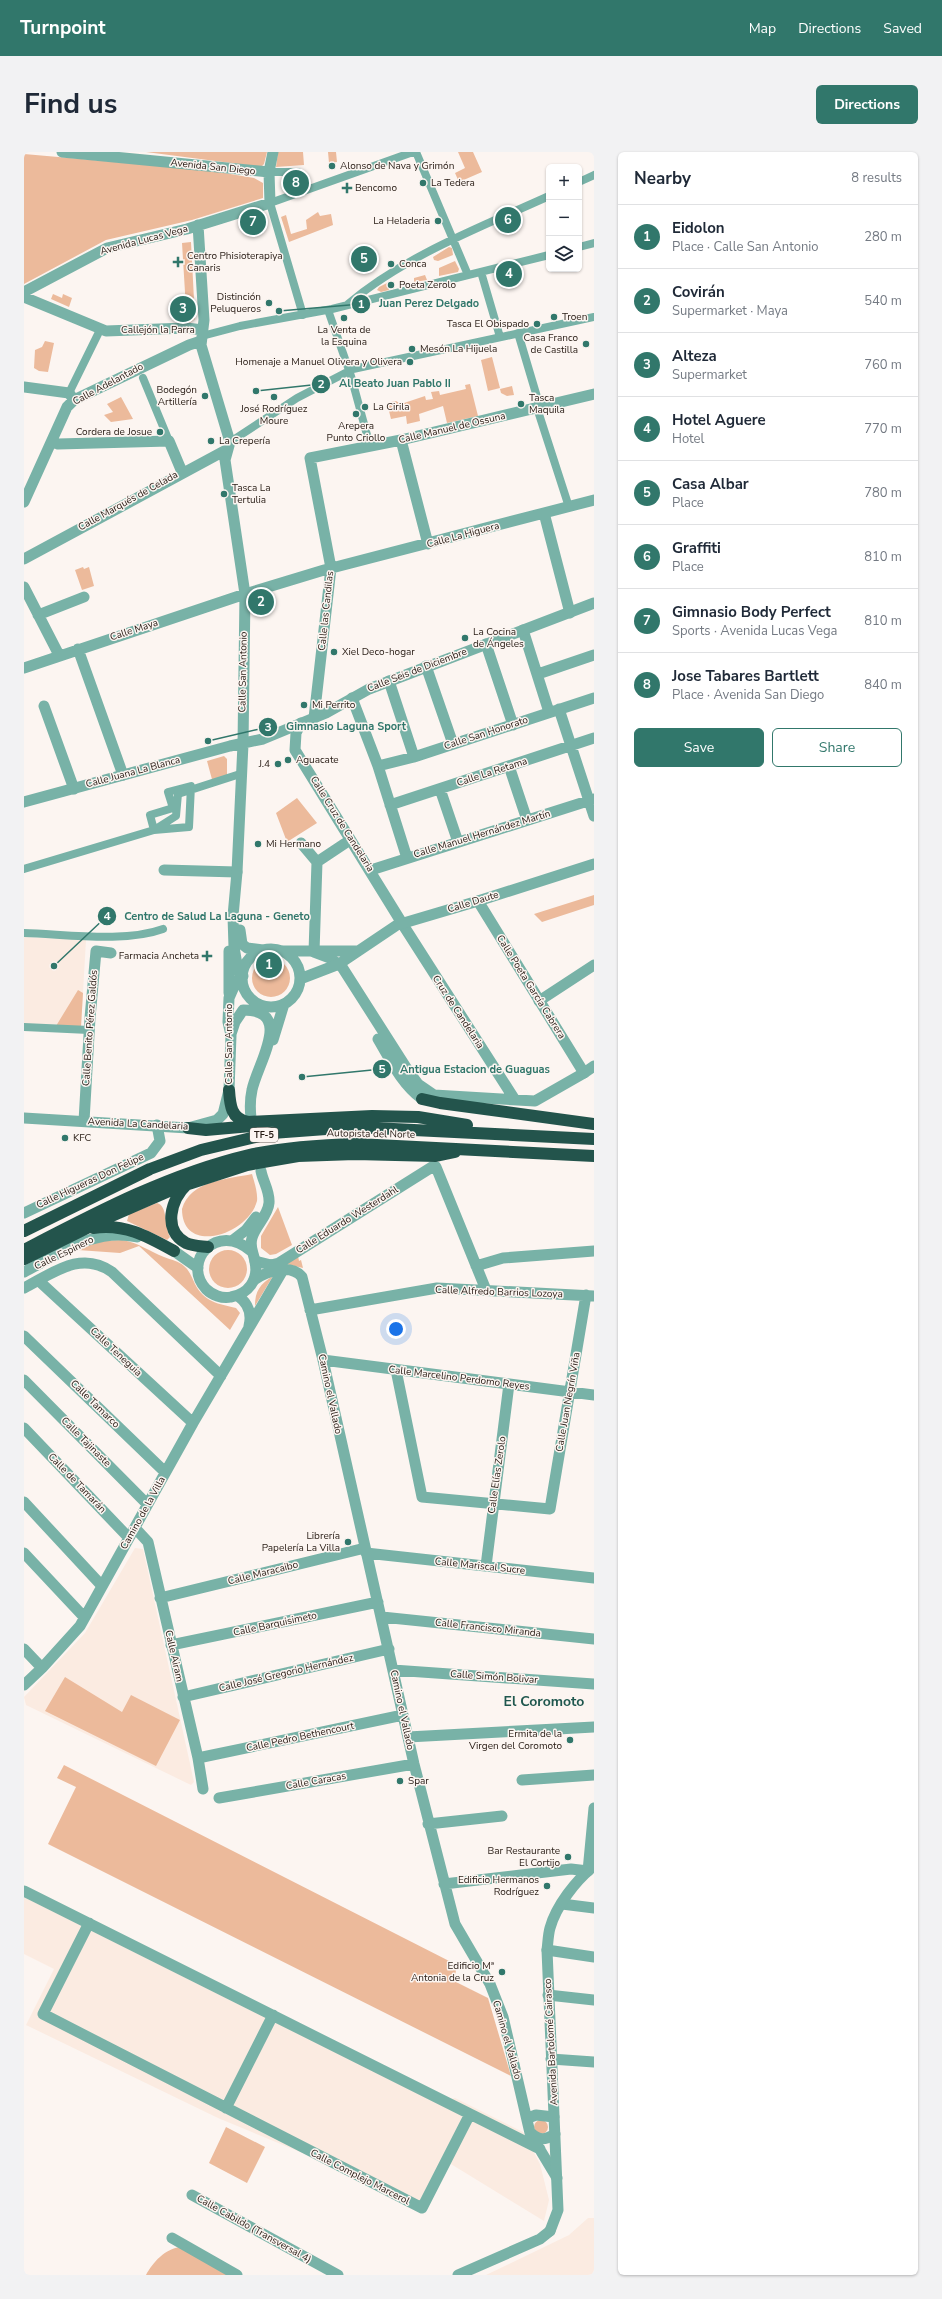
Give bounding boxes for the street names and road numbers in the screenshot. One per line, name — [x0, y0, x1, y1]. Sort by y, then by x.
street label: Avenida San Diego — [170, 156, 257, 178]
street label: Avenida Lucas Vega — [99, 222, 189, 258]
street label: Callejón la Parra — [121, 323, 195, 337]
street label: Calle Adelantado — [70, 359, 146, 409]
street label: Calle Manuel de Ossuna — [397, 409, 507, 447]
street label: Calle Marqués de Celada — [76, 468, 180, 534]
street label: Calle La Higuera — [425, 519, 501, 551]
street label: Calle las Candilas — [315, 570, 337, 652]
street label: Calle Maya — [108, 616, 160, 644]
street label: Calle San Antonio — [235, 631, 251, 713]
street label: Calle Seis de Diciembre — [365, 645, 469, 695]
street label: Calle San Honorato — [442, 713, 530, 753]
street label: Calle Juana La Blanca — [84, 753, 182, 791]
street label: Calle La Retama — [455, 754, 529, 790]
street label: Calle Cruz de Candelaria — [307, 773, 377, 875]
street label: Calle Manuel Hernández Martín — [412, 807, 552, 861]
street label: Calle Daute — [446, 888, 500, 916]
street label: Calle Poeta García Cabrera — [493, 932, 569, 1042]
street label: Calle Benito Pérez Galdós — [79, 969, 101, 1087]
street label: Cruz de Candelaria — [429, 973, 487, 1051]
street label: Calle San Antonio — [222, 1003, 236, 1084]
street label: Avenida La Candelaria — [87, 1114, 189, 1134]
street label: Autopista del Norte — [327, 1126, 415, 1142]
road number: TF-5 — [250, 1128, 278, 1142]
street label: Calle Higueras Don Felipe — [34, 1150, 146, 1212]
street label: Calle Eduardo Westerdahl — [293, 1183, 401, 1257]
street label: Calle Espinero — [32, 1232, 96, 1273]
street label: Calle Alfredo Barrios Lozoya — [435, 1283, 563, 1301]
street label: Calle Teneguia — [87, 1324, 145, 1380]
street label: Calle Juan Negrín Viña — [552, 1351, 584, 1453]
street label: Camino el Vallado — [315, 1353, 345, 1436]
street label: Calle Marcelino Perdomo Reyes — [388, 1362, 531, 1394]
street label: Calle Tamarco — [67, 1377, 123, 1431]
street label: Calle Tajinaste — [58, 1414, 114, 1470]
street label: Calle Elías Zerolo — [485, 1435, 509, 1515]
street label: Calle de Tamarán — [45, 1450, 109, 1516]
street label: Camino de la Villa — [117, 1474, 169, 1552]
street label: Calle Mariscal Sucre — [434, 1554, 526, 1578]
street label: Calle Maracaibo — [226, 1557, 300, 1588]
street label: Calle Barquisimeto — [232, 1608, 318, 1640]
street label: Calle Francisco Miranda — [434, 1615, 542, 1641]
street label: Calle Airam — [161, 1629, 187, 1683]
street label: Calle José Gregorio Hernández — [217, 1651, 355, 1695]
street label: Calle Simón Bolivar — [450, 1667, 539, 1687]
street label: Camino el Vallado — [387, 1669, 417, 1752]
street label: Calle Pedro Bethencourt — [245, 1719, 356, 1755]
street label: Calle Caracas — [285, 1769, 347, 1793]
street label: Avenida Bartolomé Cairasco — [541, 1978, 561, 2106]
street label: Camino el Vallado — [489, 1999, 525, 2082]
street label: Calle Complejo Marcerol — [308, 2146, 412, 2208]
street label: Calle Cabildo (Transversal 4) — [194, 2192, 314, 2266]

